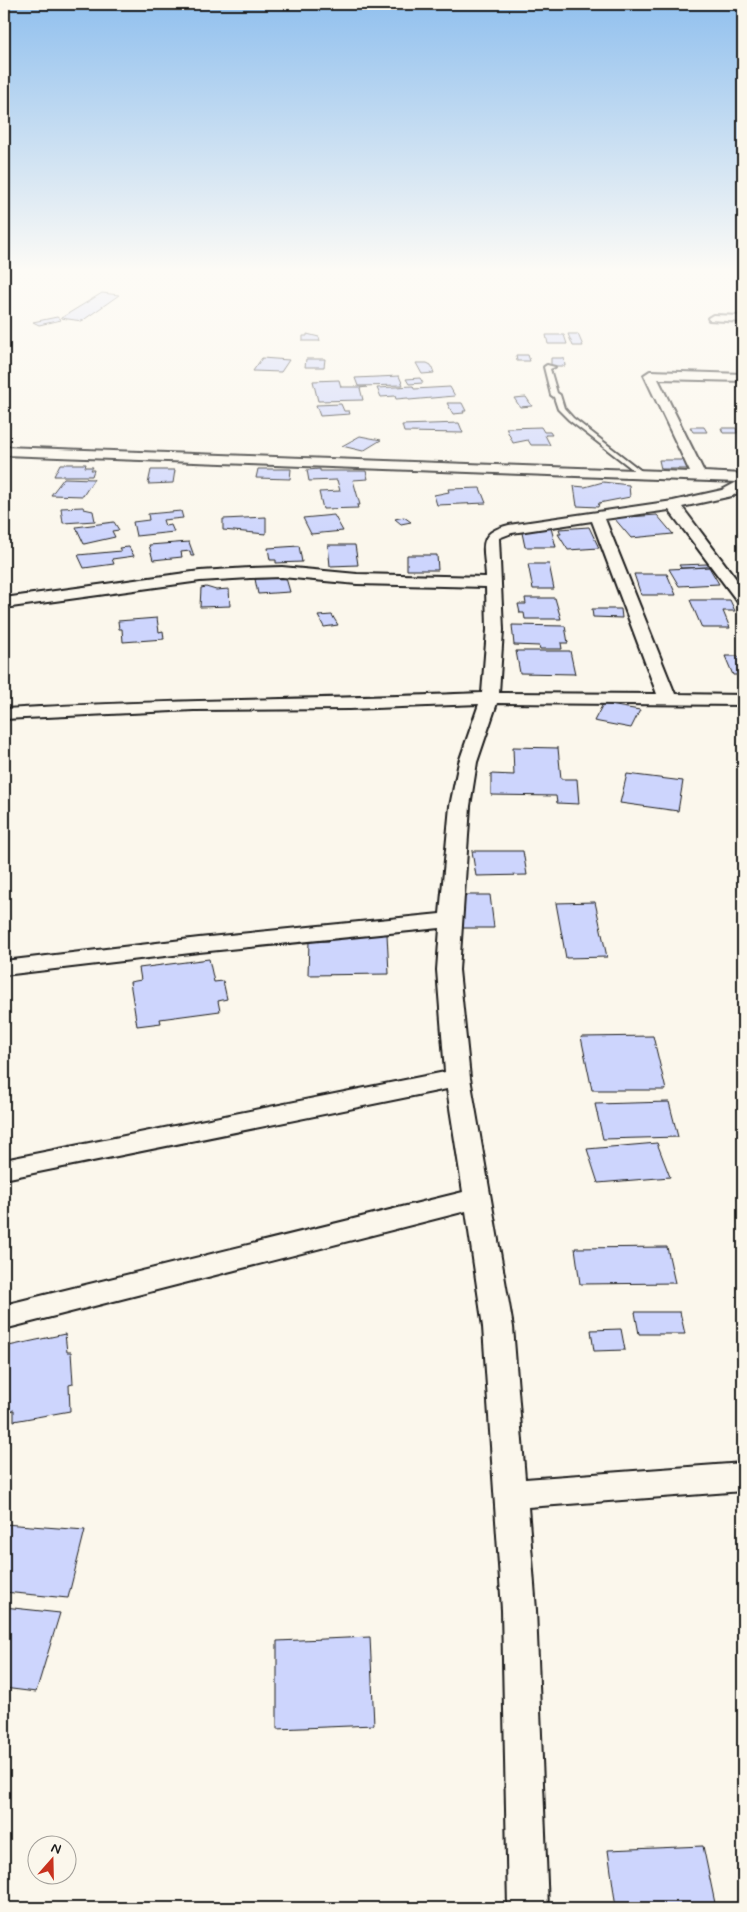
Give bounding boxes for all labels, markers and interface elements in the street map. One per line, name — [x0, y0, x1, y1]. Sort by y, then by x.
north arrow — [28, 1834, 78, 1884]
text: N — [49, 1839, 64, 1859]

